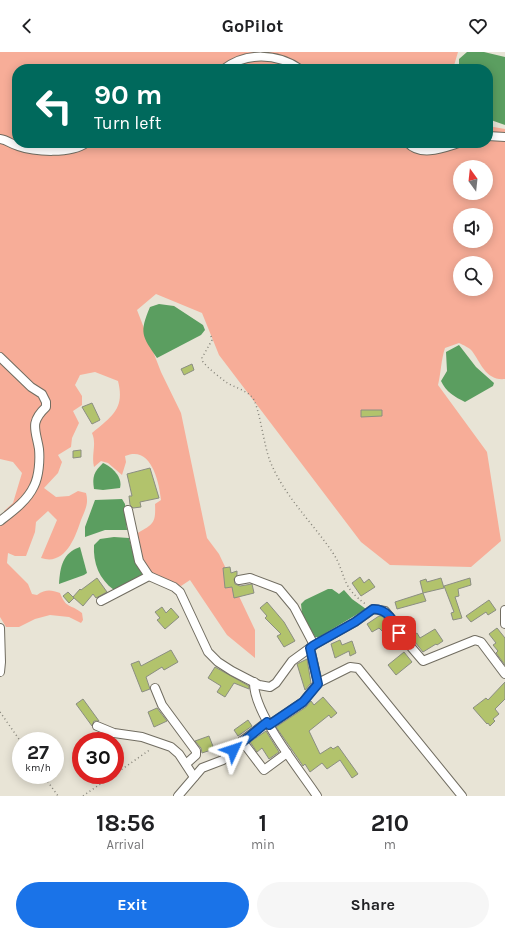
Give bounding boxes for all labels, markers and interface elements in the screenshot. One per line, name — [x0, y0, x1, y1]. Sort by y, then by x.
icon: back — [16, 15, 38, 37]
text: GoPilot — [222, 15, 283, 37]
icon: heart — [467, 15, 489, 37]
text: 90 m — [94, 78, 162, 111]
icon: left — [28, 80, 80, 132]
text: Turn left — [94, 112, 162, 134]
north arrow — [453, 160, 493, 200]
map controls — [453, 160, 493, 296]
button: sound — [453, 208, 493, 248]
button: search — [453, 256, 493, 296]
pin — [382, 616, 416, 650]
icon: arrive — [388, 622, 410, 644]
position arrow — [212, 729, 254, 771]
speed limit sign: 30 — [72, 732, 124, 784]
text: 27 — [27, 741, 49, 764]
text: km/h — [25, 762, 51, 774]
text: 18:56 — [96, 809, 155, 837]
text: 1 — [259, 809, 267, 837]
text: 210 — [371, 809, 409, 837]
text: Arrival — [106, 837, 145, 852]
text: min — [251, 837, 275, 852]
text: m — [384, 837, 396, 852]
button: Exit — [16, 882, 249, 928]
button: Share — [257, 882, 489, 928]

